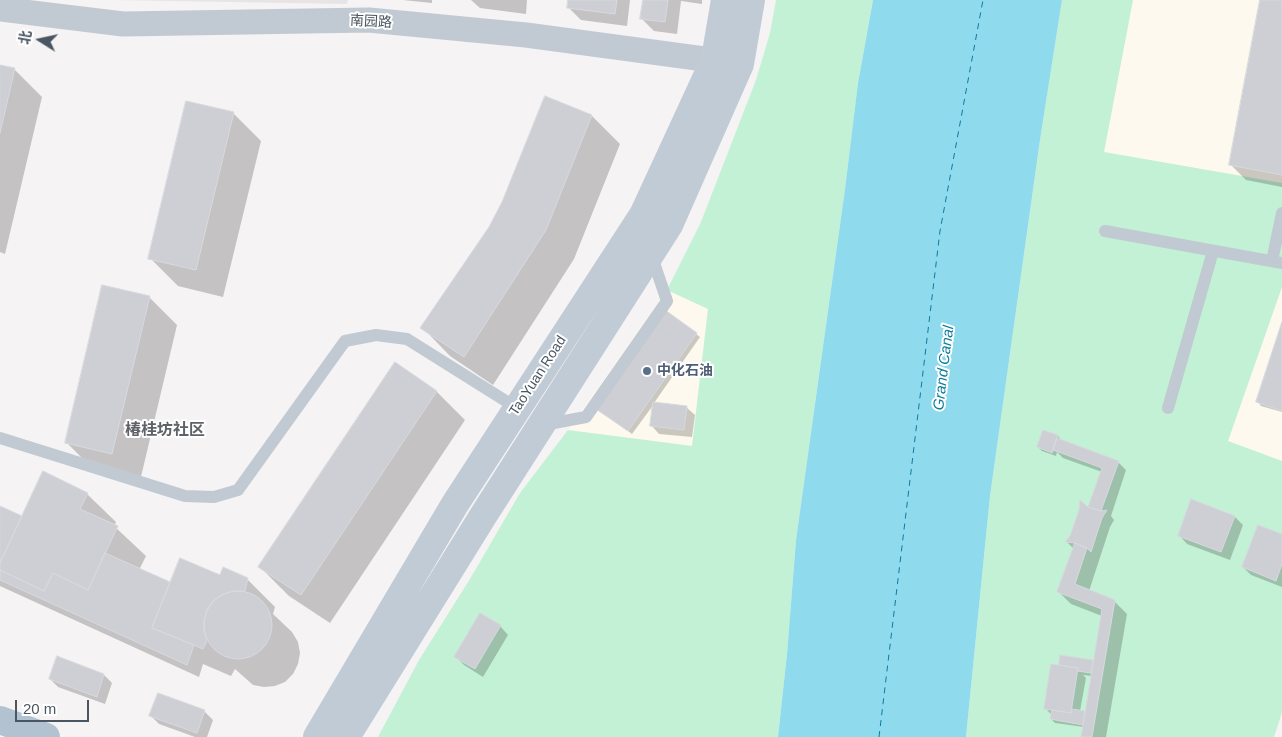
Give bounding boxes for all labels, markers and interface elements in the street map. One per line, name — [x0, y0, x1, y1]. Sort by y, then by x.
street label: 南园路 — [350, 13, 392, 31]
north arrow — [15, 15, 65, 65]
text: 北 — [16, 29, 34, 46]
water label: Grand Canal — [930, 325, 958, 411]
street label: TaoYuan Road — [506, 333, 570, 419]
place label: 中化石油 — [657, 363, 713, 379]
marker: 中化石油 — [641, 365, 653, 377]
district label: 椿桂坊社区 — [125, 421, 205, 441]
scale bar — [18, 690, 91, 722]
text: 20 m — [23, 700, 56, 717]

